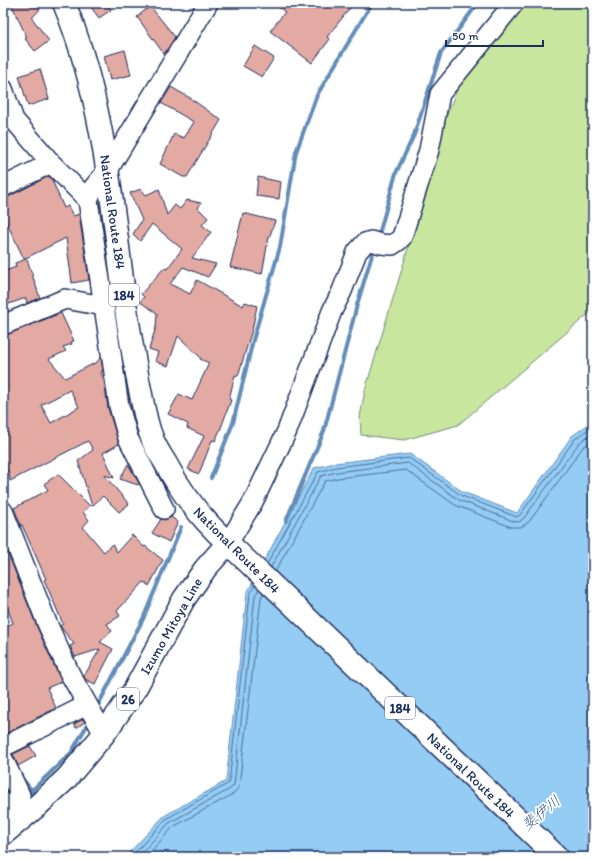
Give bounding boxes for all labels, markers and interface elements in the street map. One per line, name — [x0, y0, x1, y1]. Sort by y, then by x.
scale bar — [446, 22, 543, 48]
text: 50 m — [452, 29, 478, 43]
street label: National Route 184 — [96, 154, 129, 271]
road number: 184 — [109, 284, 139, 306]
street label: National Route 184 — [190, 503, 284, 598]
street label: Izumo Mitoya Line — [137, 574, 206, 678]
road number: 26 — [117, 688, 139, 710]
road number: 184 — [385, 697, 415, 719]
street label: National Route 184 — [423, 729, 519, 822]
water label: 斐伊川 — [518, 792, 564, 834]

